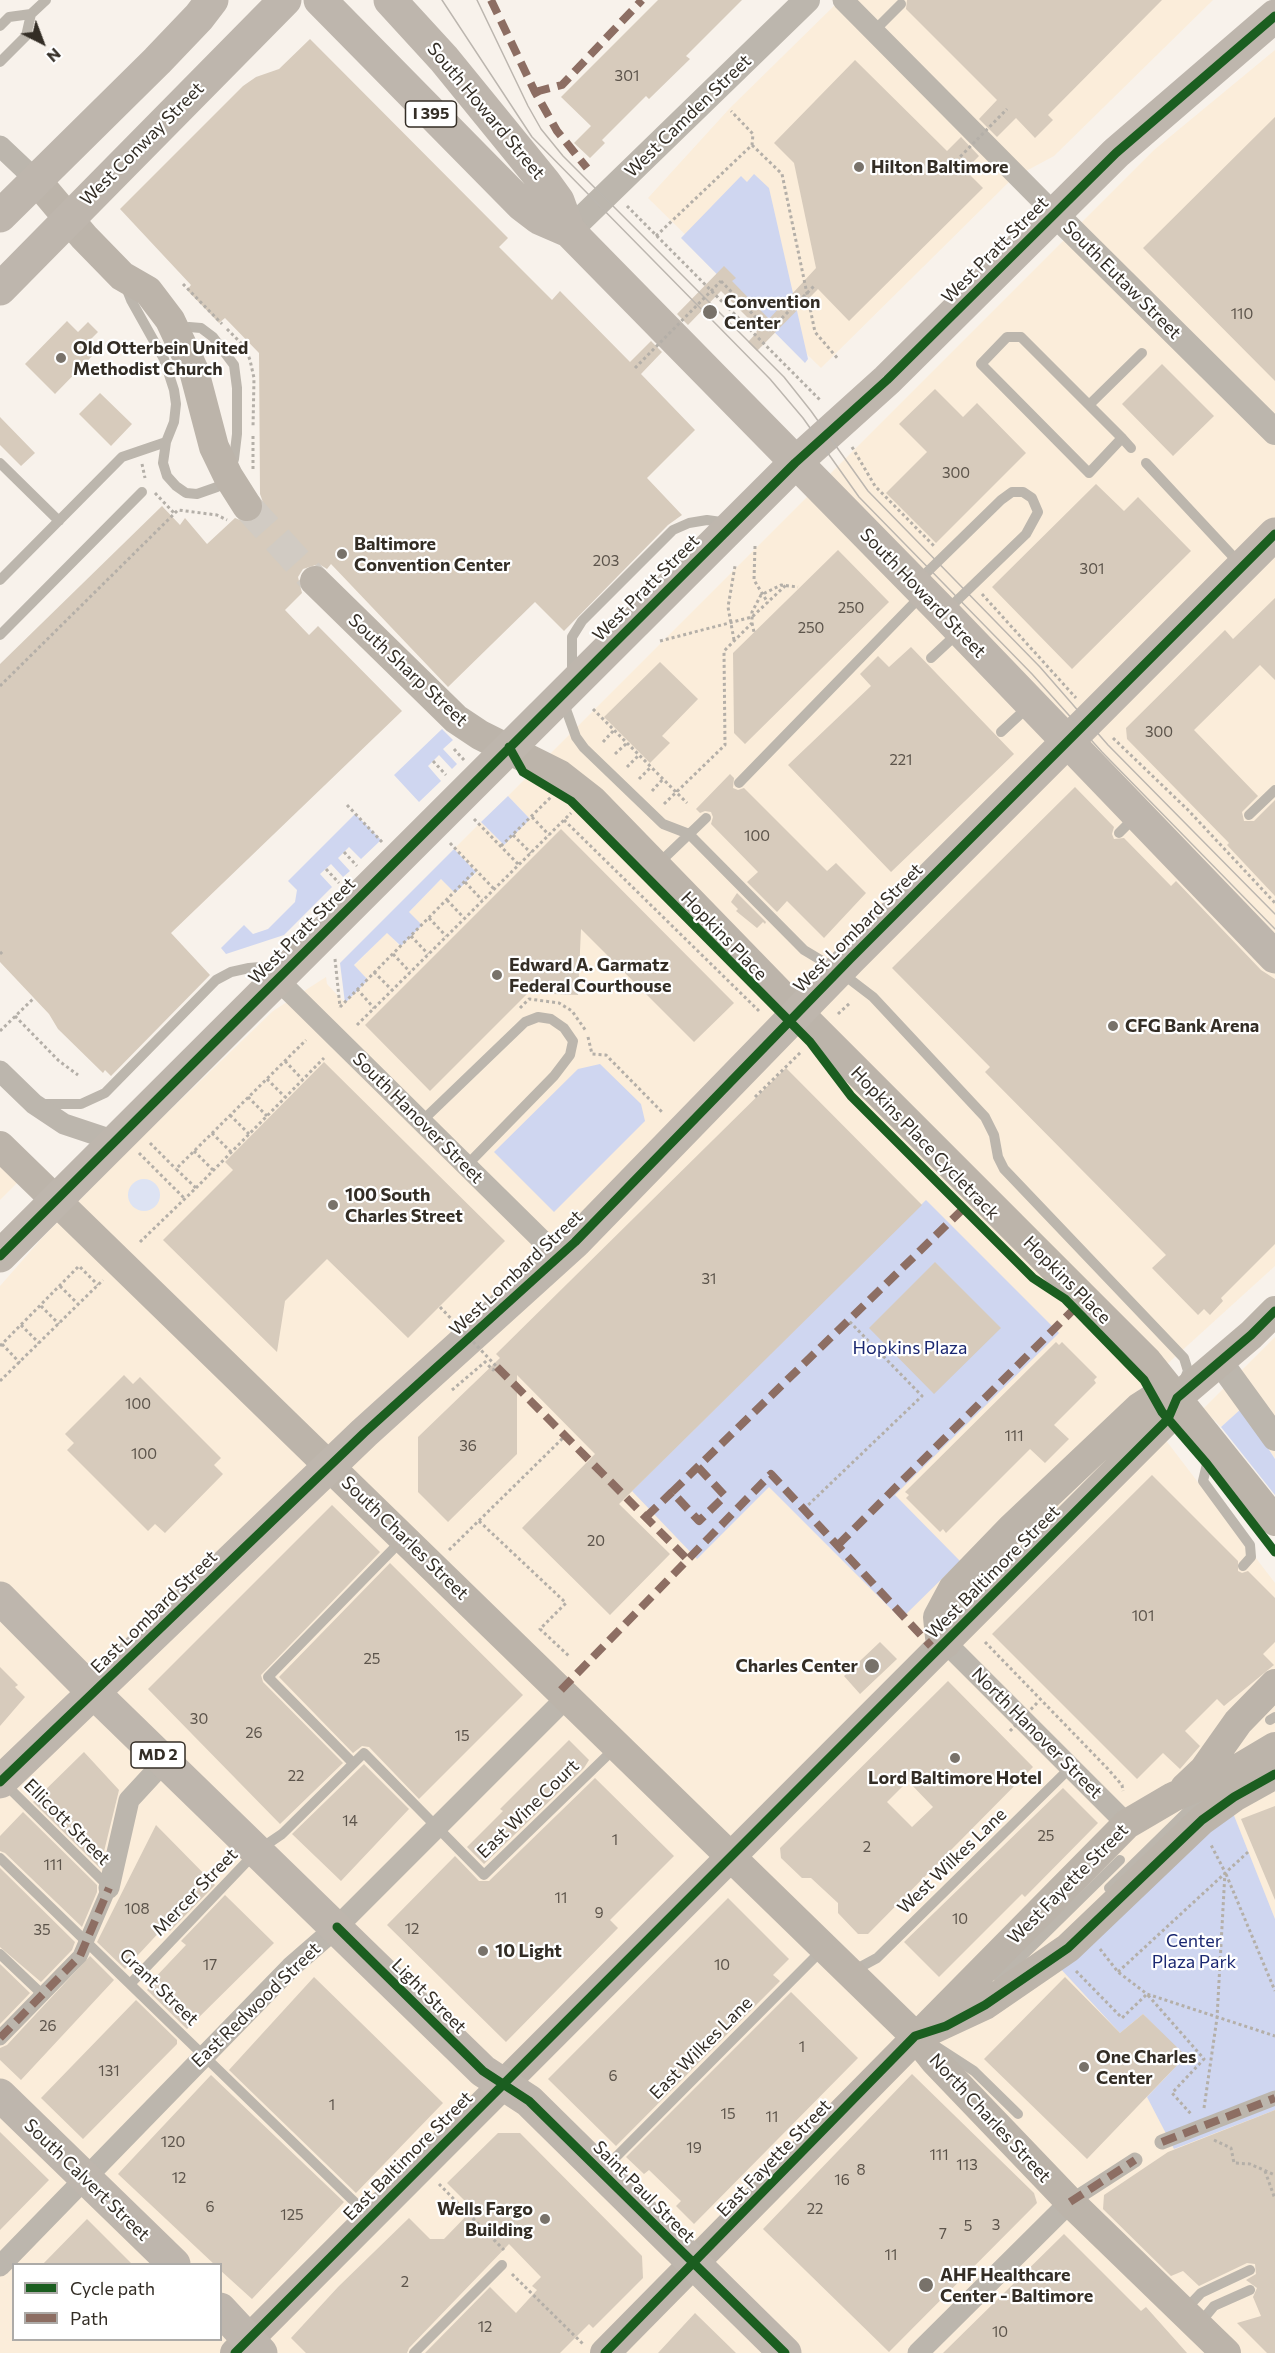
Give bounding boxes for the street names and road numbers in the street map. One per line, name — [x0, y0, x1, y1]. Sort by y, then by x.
street label: South Howard Street — [423, 38, 549, 184]
street label: West Camden Street — [620, 50, 756, 182]
street label: West Conway Street — [76, 78, 208, 210]
road number: I 395 — [406, 101, 456, 127]
street label: West Pratt Street — [937, 192, 1053, 308]
street label: South Eutaw Street — [1058, 216, 1186, 344]
street label: South Howard Street — [856, 524, 990, 662]
street label: West Pratt Street — [588, 530, 704, 646]
street label: South Sharp Street — [344, 609, 472, 731]
street label: West Lombard Street — [789, 859, 927, 997]
street label: West Pratt Street — [244, 873, 360, 989]
street label: Hopkins Place — [676, 887, 772, 985]
street label: South Hanover Street — [348, 1048, 488, 1188]
street label: Hopkins Place Cycletrack — [846, 1062, 1004, 1224]
street label: West Lombard Street — [445, 1206, 587, 1340]
street label: Hopkins Place — [1019, 1232, 1115, 1328]
street label: South Charles Street — [337, 1472, 473, 1604]
street label: West Baltimore Street — [922, 1501, 1064, 1643]
street label: East Lombard Street — [86, 1546, 222, 1678]
street label: North Hanover Street — [967, 1663, 1107, 1803]
road number: MD 2 — [131, 1742, 185, 1768]
street label: East Wine Court — [473, 1755, 583, 1863]
street label: Ellicott Street — [19, 1774, 115, 1870]
street label: West Wilkes Lane — [893, 1804, 1011, 1918]
street label: West Fayette Street — [1003, 1819, 1133, 1949]
street label: Mercer Street — [148, 1844, 242, 1940]
street label: East Redwood Street — [187, 1938, 325, 2072]
street label: Grant Street — [115, 1944, 203, 2030]
street label: Light Street — [387, 1954, 471, 2038]
street label: East Wilkes Lane — [645, 1992, 757, 2104]
street label: North Charles Street — [925, 2049, 1055, 2187]
street label: East Baltimore Street — [339, 2087, 477, 2225]
street label: East Fayette Street — [712, 2095, 836, 2221]
street label: South Calvert Street — [20, 2115, 154, 2245]
street label: Saint Paul Street — [588, 2136, 700, 2248]

